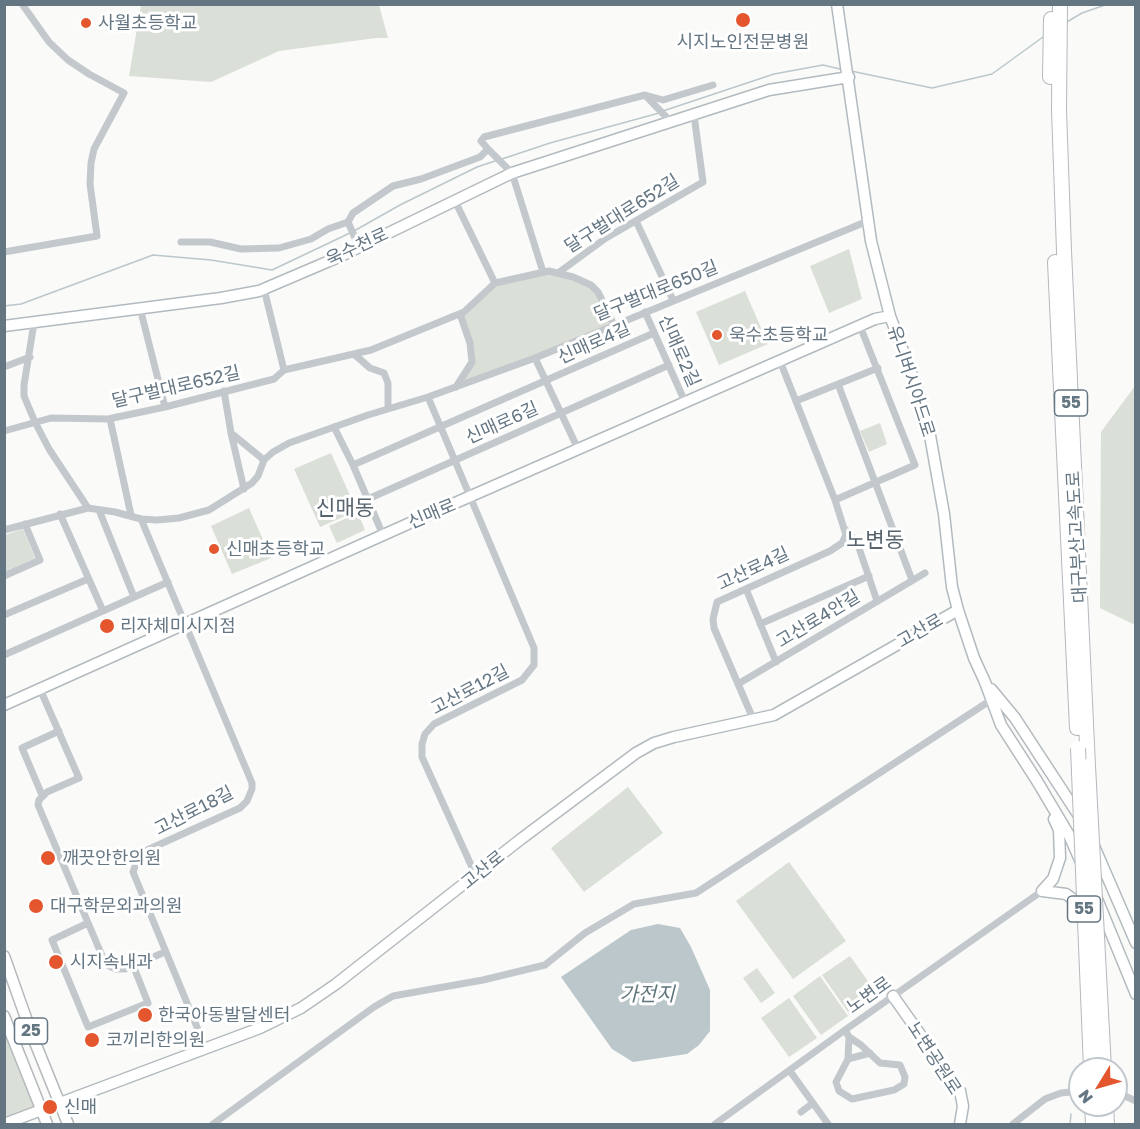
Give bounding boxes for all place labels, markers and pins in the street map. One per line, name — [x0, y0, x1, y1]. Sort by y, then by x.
marker: 시지노인전문병원 — [734, 11, 752, 29]
place label: 사월초등학교 — [98, 12, 197, 34]
marker: 사월초등학교 — [79, 16, 93, 30]
place label: 시지노인전문병원 — [677, 31, 809, 53]
place label: 욱수초등학교 — [729, 324, 828, 346]
marker: 욱수초등학교 — [710, 328, 724, 342]
place label: 신매초등학교 — [226, 538, 325, 560]
marker: 신매초등학교 — [207, 542, 221, 556]
place label: 리자체미시지점 — [120, 615, 236, 637]
marker: 리자체미시지점 — [98, 617, 116, 635]
place label: 깨끗안한의원 — [62, 847, 161, 869]
marker: 깨끗안한의원 — [39, 849, 57, 867]
place label: 대구학문외과의원 — [50, 895, 182, 917]
marker: 대구학문외과의원 — [27, 897, 45, 915]
place label: 시지속내과 — [70, 951, 153, 973]
marker: 시지속내과 — [47, 953, 65, 971]
place label: 한국아동발달센터 — [158, 1004, 290, 1026]
marker: 한국아동발달센터 — [136, 1006, 154, 1024]
place label: 코끼리한의원 — [106, 1029, 205, 1051]
marker: 코끼리한의원 — [83, 1031, 101, 1049]
place label: 신매 — [64, 1096, 97, 1118]
marker: 신매 — [41, 1098, 59, 1116]

